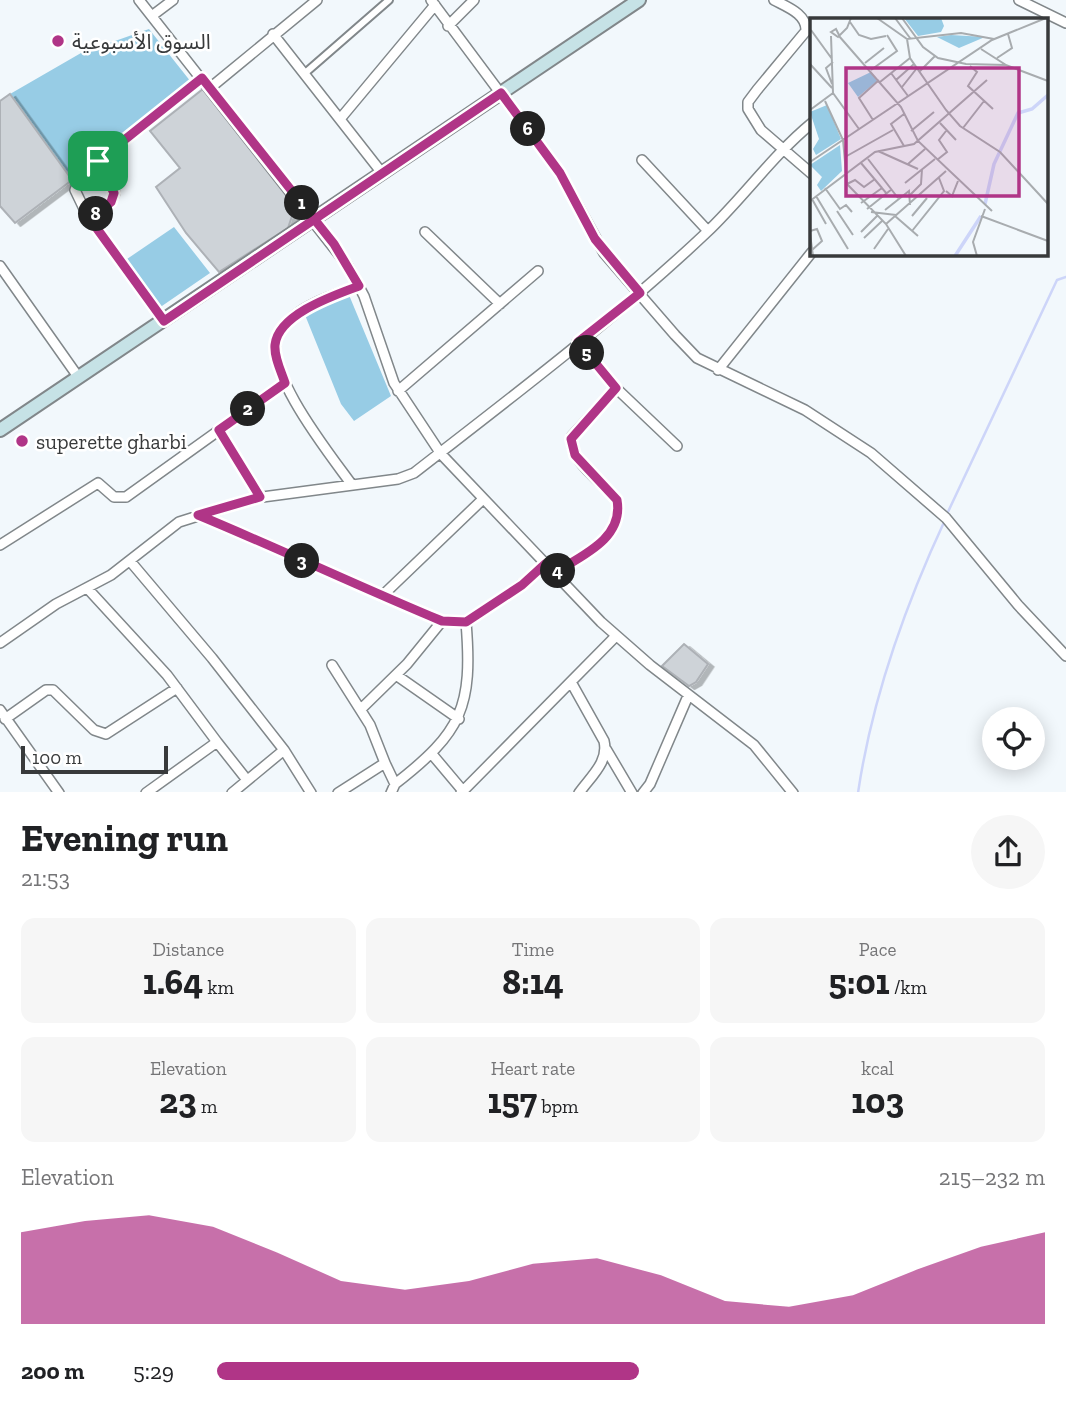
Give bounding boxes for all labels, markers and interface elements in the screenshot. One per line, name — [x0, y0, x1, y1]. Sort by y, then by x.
inset map — [810, 18, 1048, 256]
place label: السوق اﻷسبوعية — [72, 29, 211, 54]
marker: السوق اﻷسبوعية — [50, 33, 66, 49]
pin: 6 — [510, 111, 546, 146]
text: 6 — [522, 117, 533, 140]
pin — [68, 131, 128, 191]
icon: arrive — [79, 142, 117, 180]
pin: 1 — [284, 186, 320, 220]
text: 1 — [298, 191, 305, 214]
pin: 8 — [78, 196, 114, 232]
text: 8 — [90, 202, 101, 225]
pin: 5 — [570, 336, 604, 370]
text: 5 — [582, 341, 591, 364]
pin: 2 — [230, 392, 266, 426]
text: 2 — [242, 397, 253, 420]
place label: superette gharbi — [36, 429, 187, 454]
marker: superette gharbi — [14, 433, 30, 449]
pin: 3 — [284, 544, 320, 578]
text: 3 — [296, 549, 307, 572]
pin: 4 — [540, 554, 576, 588]
text: 4 — [552, 559, 563, 582]
map controls — [982, 707, 1045, 770]
button: locate — [982, 707, 1045, 770]
scale bar — [21, 744, 168, 775]
text: 100 m — [32, 746, 82, 769]
text: Evening run — [21, 815, 228, 861]
button: share — [971, 815, 1045, 889]
text: 21:53 — [21, 864, 70, 892]
text: Distance — [152, 938, 224, 961]
text: Time — [512, 938, 554, 961]
text: Pace — [859, 938, 897, 961]
text: 1.64 — [143, 961, 203, 1003]
text: 8:14 — [502, 961, 564, 1003]
text: 5:01 — [829, 961, 890, 1003]
text: km — [203, 976, 234, 999]
text: /km — [890, 976, 927, 999]
text: Elevation — [150, 1057, 227, 1080]
text: Heart rate — [491, 1057, 575, 1080]
text: kcal — [861, 1057, 894, 1080]
text: 23 — [159, 1080, 197, 1122]
text: 157 — [487, 1080, 537, 1122]
text: 103 — [851, 1080, 904, 1122]
text: m — [197, 1095, 217, 1118]
text: bpm — [537, 1095, 579, 1118]
text: Elevation — [21, 1163, 114, 1191]
text: 215–232 m — [939, 1163, 1045, 1191]
text: 200 m — [21, 1357, 84, 1385]
text: 5:29 — [133, 1357, 174, 1385]

